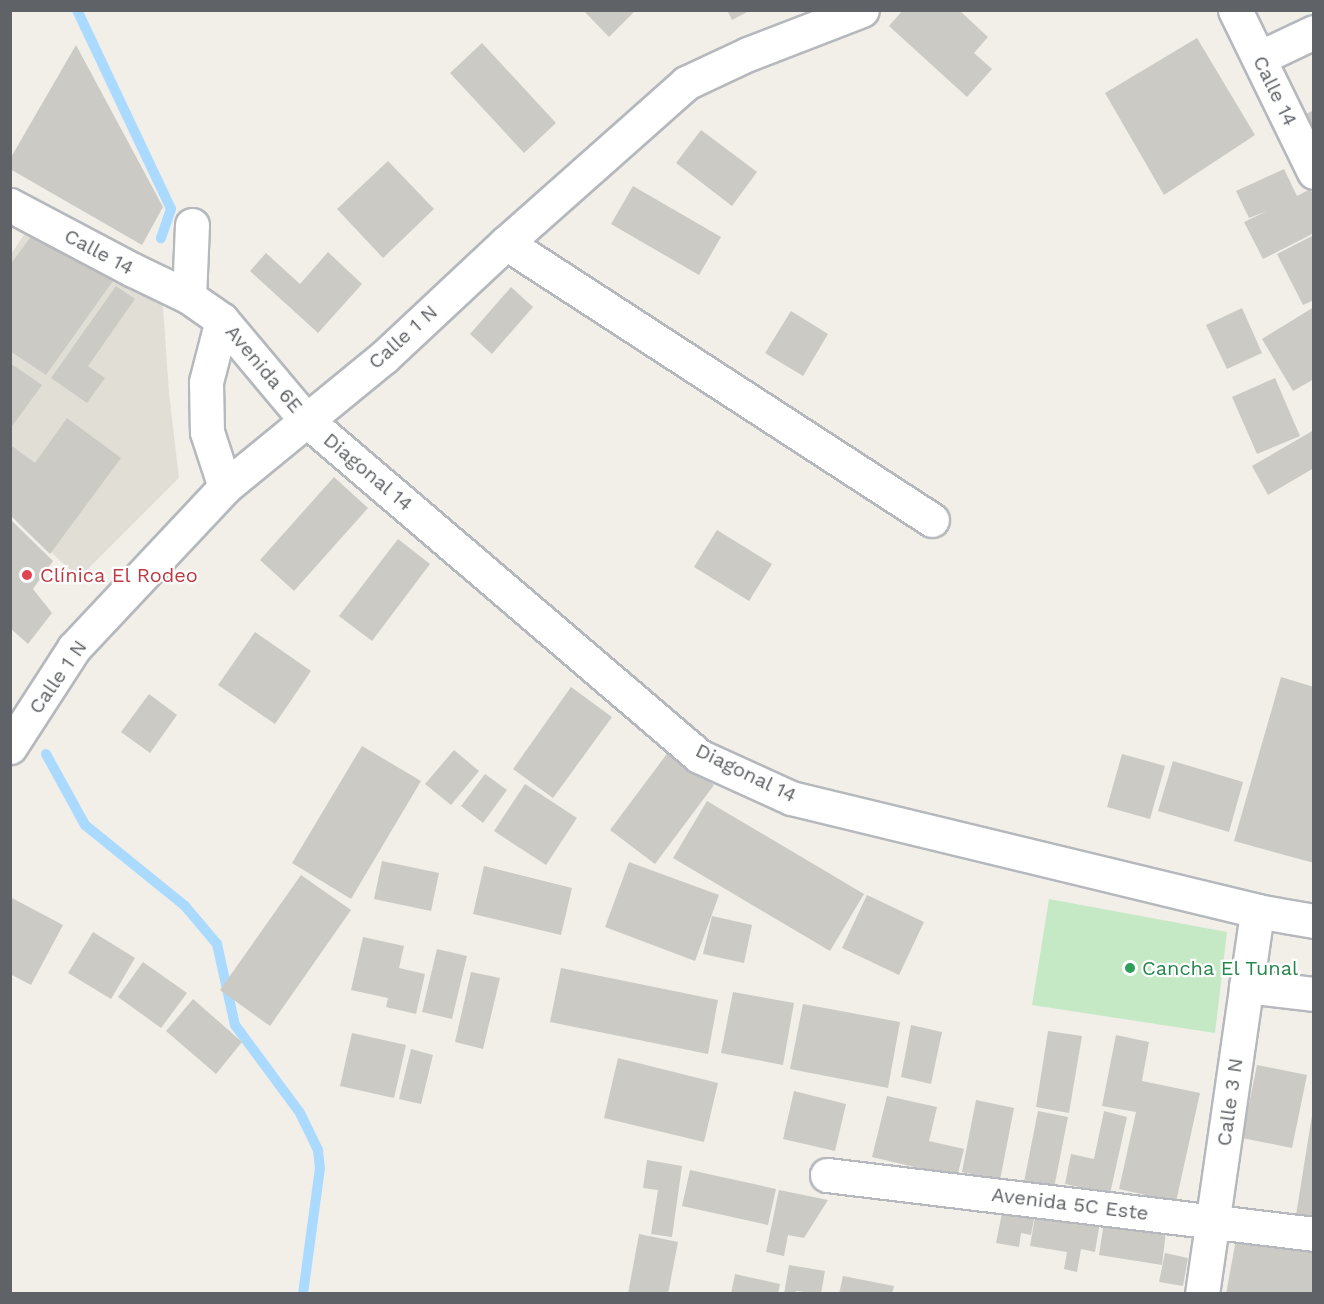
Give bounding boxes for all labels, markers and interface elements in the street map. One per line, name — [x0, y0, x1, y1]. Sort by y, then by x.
street label: Calle 14 — [1248, 52, 1302, 130]
street label: Calle 14 — [60, 224, 138, 280]
street label: Calle 1 N — [363, 300, 443, 374]
street label: Avenida 6E — [220, 320, 308, 418]
street label: Diagonal 14 — [318, 427, 418, 517]
place label: Clínica El Rodeo — [40, 563, 199, 587]
marker: Clínica El Rodeo — [18, 566, 36, 584]
street label: Calle 1 N — [24, 635, 92, 719]
street label: Diagonal 14 — [691, 738, 801, 808]
place label: Cancha El Tunal — [1142, 956, 1300, 980]
marker: Cancha El Tunal — [1123, 961, 1137, 975]
street label: Calle 3 N — [1212, 1056, 1248, 1148]
street label: Avenida 5C Este — [990, 1182, 1150, 1226]

